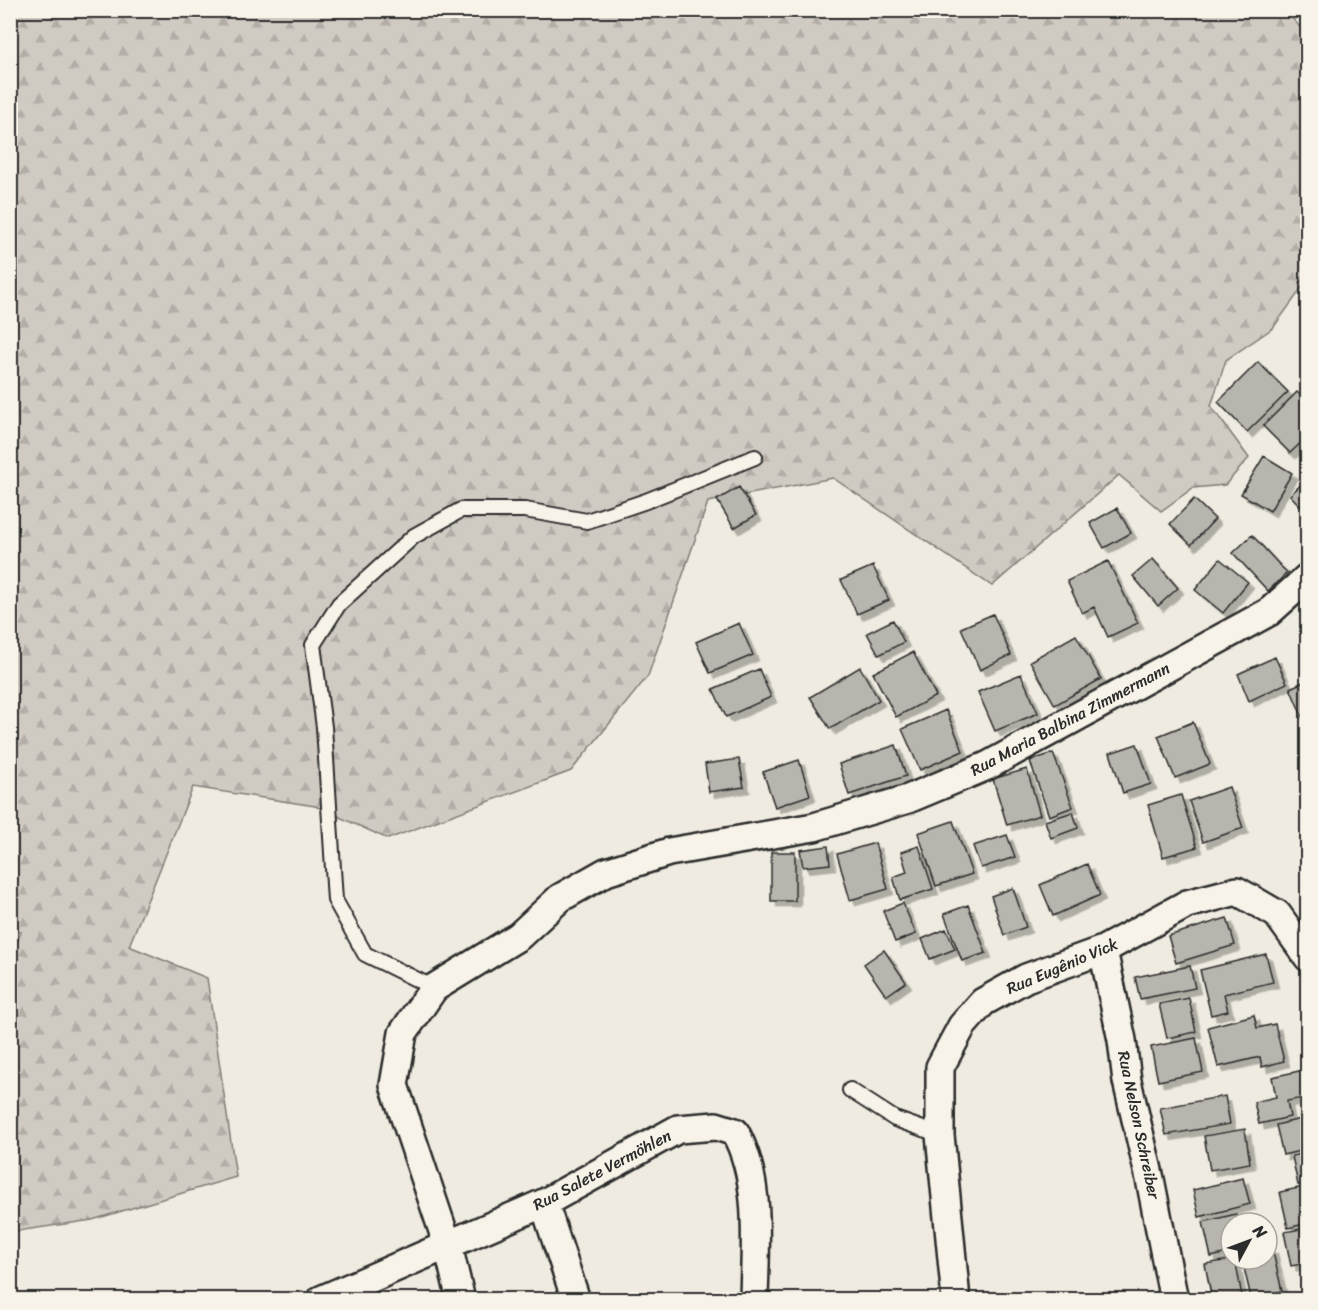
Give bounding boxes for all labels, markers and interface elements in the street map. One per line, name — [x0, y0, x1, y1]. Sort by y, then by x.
street label: Rua Maria Balbina Zimmermann — [965, 654, 1176, 784]
street label: Rua Eugênio Vick — [1002, 929, 1123, 1003]
street label: Rua Nelson Schreiber — [1109, 1048, 1169, 1203]
street label: Rua Salete Vermöhlen — [527, 1121, 677, 1219]
north arrow — [1219, 1211, 1279, 1271]
text: N — [1245, 1217, 1275, 1246]

